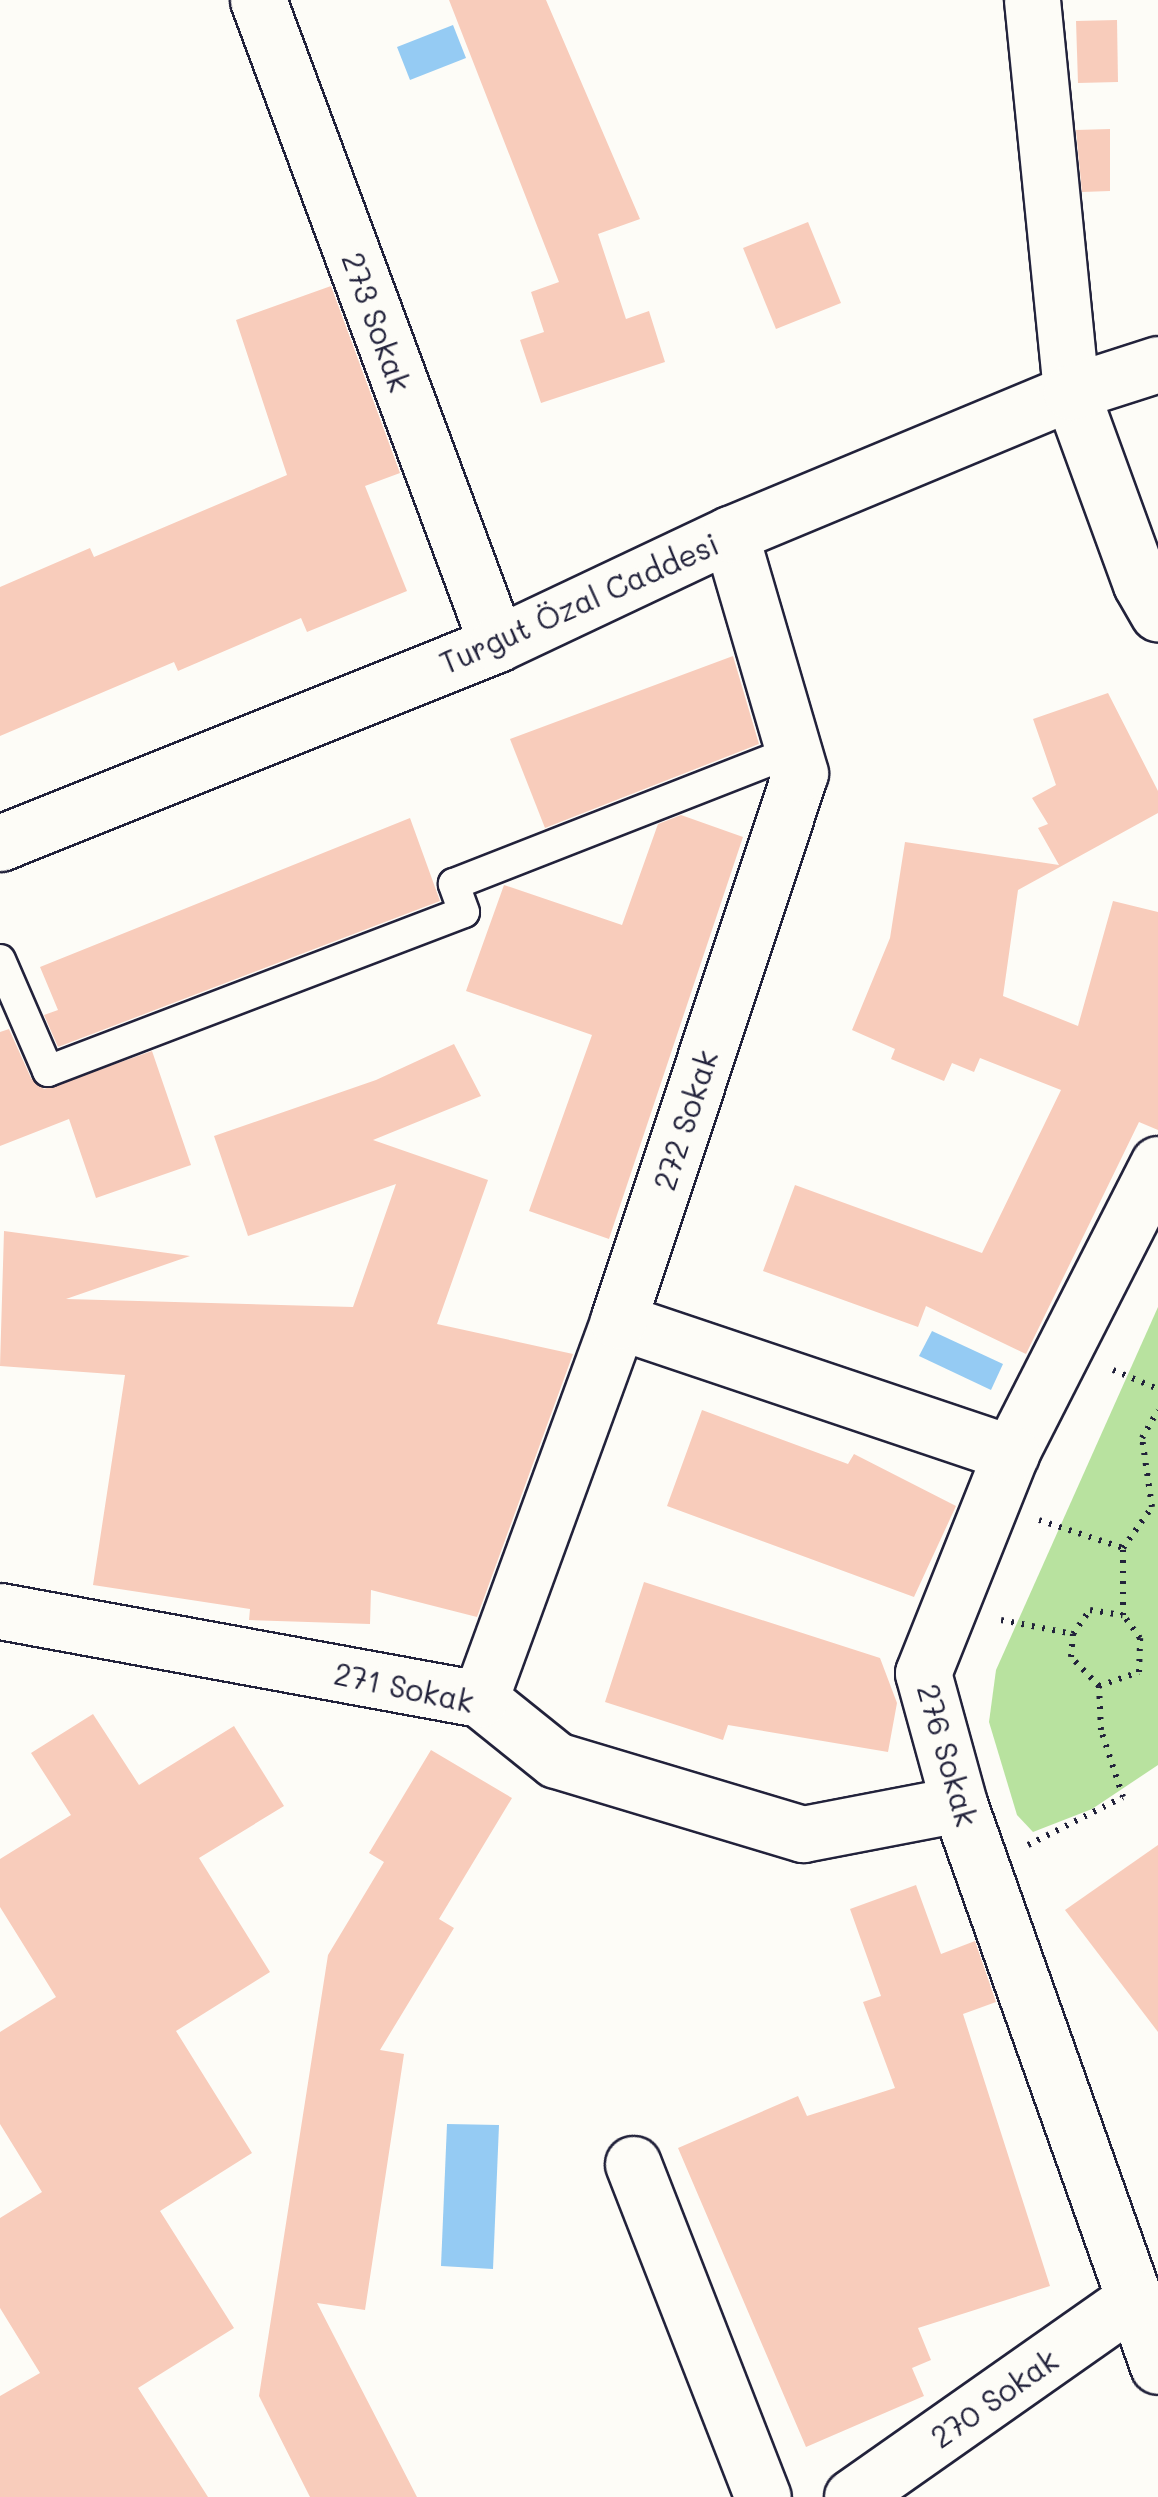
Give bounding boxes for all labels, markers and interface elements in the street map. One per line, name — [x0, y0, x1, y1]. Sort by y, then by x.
street label: 273 Sokak — [335, 247, 419, 397]
street label: Turgut Özal Caddesi — [434, 525, 724, 681]
street label: 272 Sokak — [645, 1046, 725, 1194]
street label: 271 Sokak — [331, 1655, 477, 1719]
street label: 276 Sokak — [911, 1680, 985, 1830]
street label: 270 Sokak — [924, 2341, 1064, 2455]

